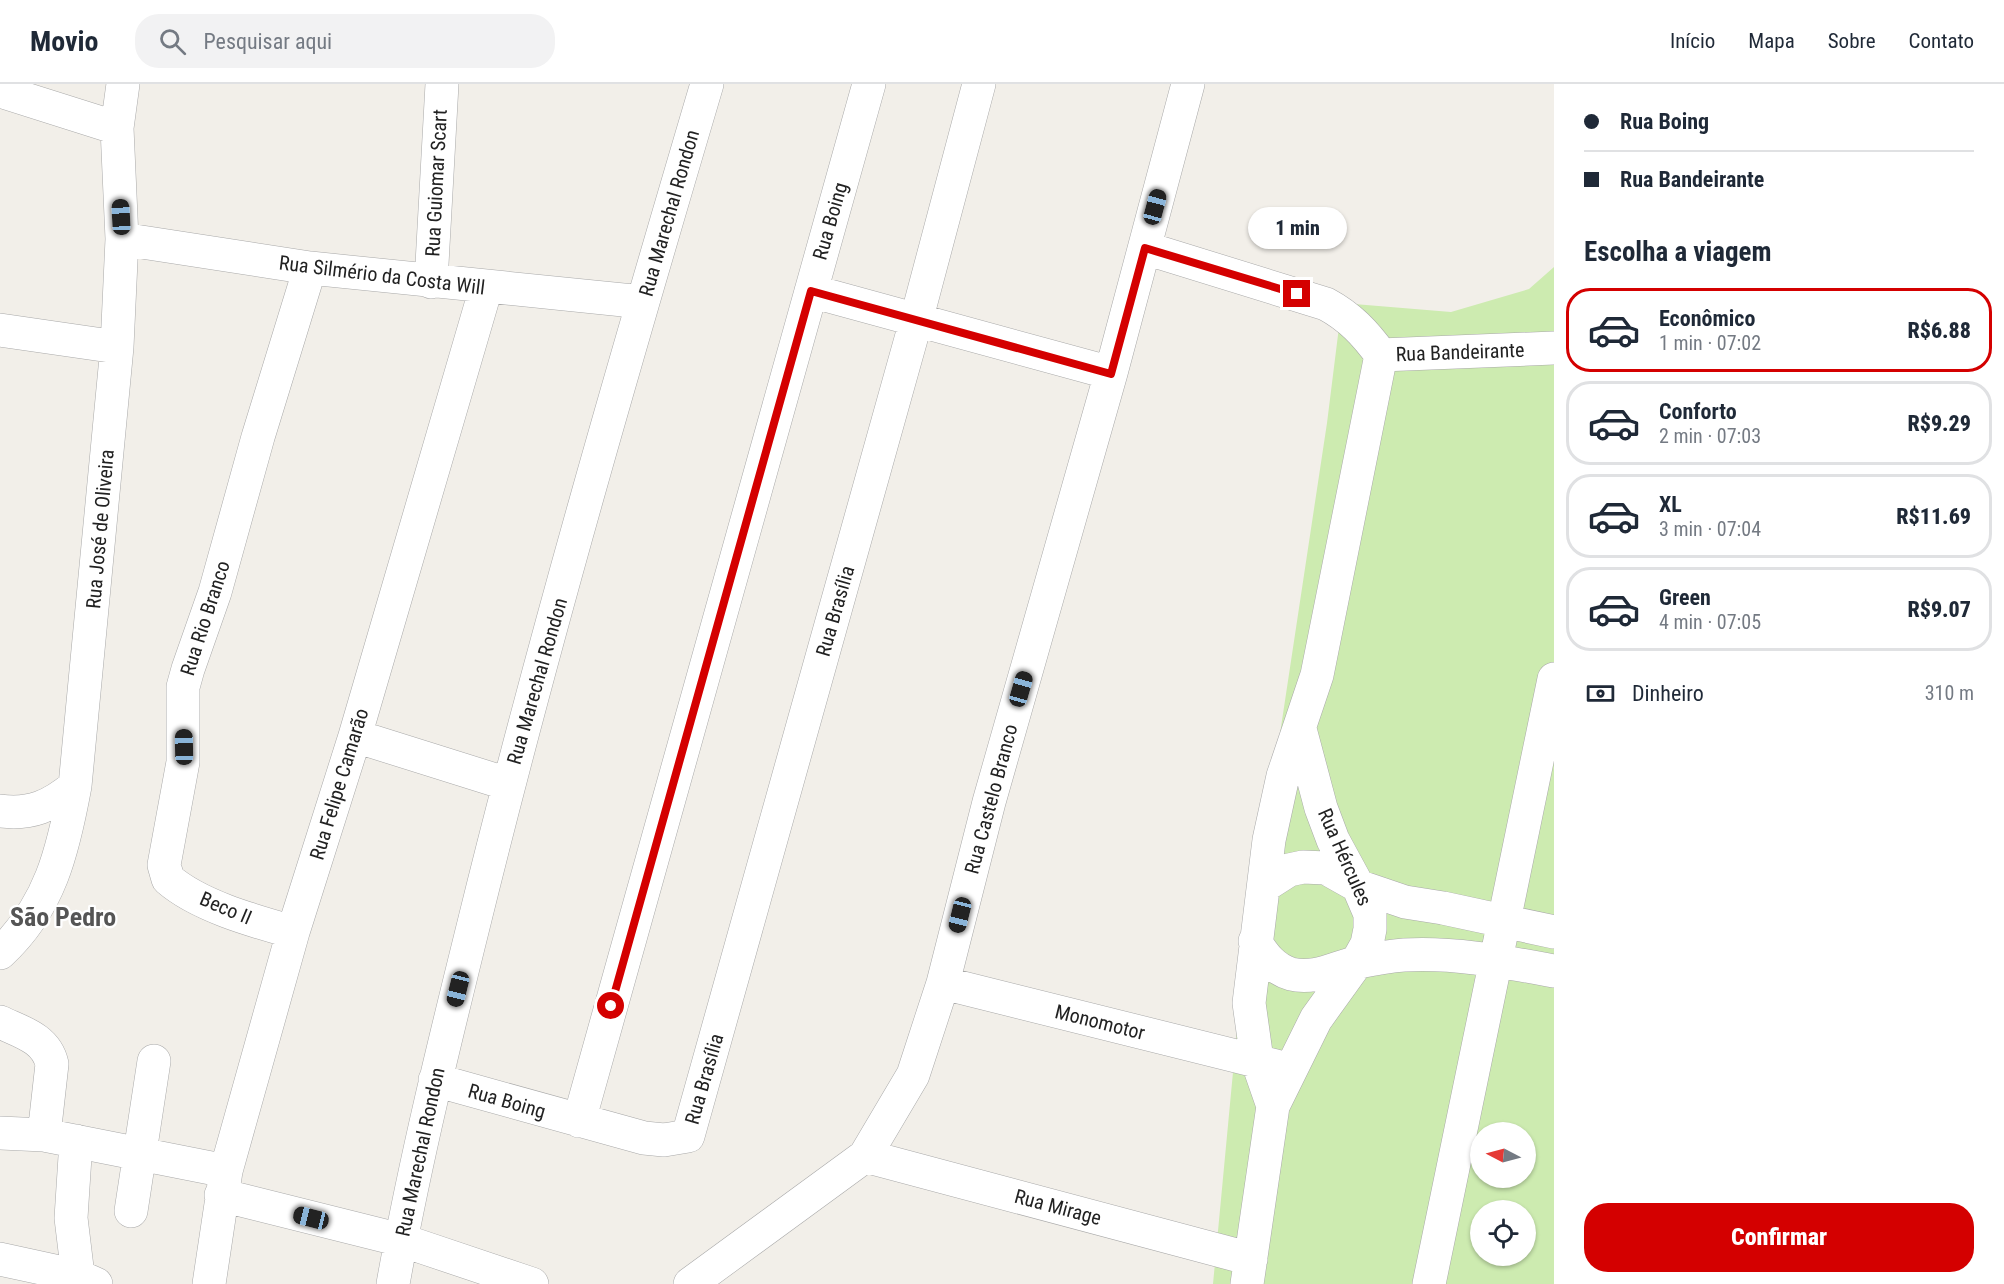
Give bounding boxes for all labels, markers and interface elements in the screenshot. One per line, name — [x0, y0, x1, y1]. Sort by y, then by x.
search box — [135, 14, 555, 68]
text: Movio — [30, 25, 99, 58]
icon: search — [156, 25, 189, 58]
text: Pesquisar aqui — [204, 29, 332, 54]
text: Início — [1670, 29, 1715, 53]
text: Mapa — [1748, 29, 1795, 53]
text: Sobre — [1828, 29, 1876, 53]
text: Contato — [1909, 29, 1974, 53]
street label: Rua Guiomar Scart — [420, 109, 452, 257]
text: Rua Boing — [1620, 109, 1709, 134]
street label: Rua Marechal Rondon — [634, 127, 704, 299]
text: Rua Bandeirante — [1620, 167, 1764, 192]
street label: Rua Boing — [807, 179, 853, 263]
car — [1142, 187, 1168, 227]
car — [111, 199, 131, 235]
callout: 1 min — [1248, 207, 1346, 249]
text: 1 min — [1275, 216, 1320, 240]
text: Escolha a viagem — [1584, 236, 1772, 268]
street label: Rua Silmério da Costa Will — [278, 250, 486, 300]
route end — [1283, 280, 1310, 307]
icon: car — [1587, 303, 1641, 357]
text: Econômico — [1659, 306, 1755, 331]
text: R$6.88 — [1907, 318, 1971, 343]
text: 1 min · 07:02 — [1659, 331, 1761, 355]
street label: Rua Bandeirante — [1395, 338, 1525, 366]
icon: car — [1587, 396, 1641, 450]
text: Conforto — [1659, 399, 1737, 424]
text: R$9.29 — [1907, 411, 1971, 436]
text: 2 min · 07:03 — [1659, 424, 1761, 448]
street label: Rua José de Oliveira — [81, 448, 119, 610]
icon: car — [1587, 489, 1641, 543]
text: XL — [1659, 492, 1682, 517]
text: R$11.69 — [1896, 504, 1971, 529]
text: 3 min · 07:04 — [1659, 517, 1761, 541]
street label: Rua Rio Branco — [175, 557, 235, 679]
street label: Rua Brasília — [811, 563, 859, 659]
icon: car — [1587, 582, 1641, 636]
text: Green — [1659, 585, 1711, 610]
street label: Rua Marechal Rondon — [502, 595, 572, 767]
text: R$9.07 — [1907, 597, 1971, 622]
text: 4 min · 07:05 — [1659, 610, 1761, 634]
car — [1007, 669, 1035, 709]
icon: cash — [1584, 677, 1617, 710]
text: Dinheiro — [1632, 681, 1704, 706]
text: 310 m — [1925, 681, 1974, 705]
street label: Rua Felipe Camarão — [305, 705, 373, 863]
street label: Rua Castelo Branco — [959, 721, 1023, 877]
car — [175, 729, 193, 765]
street label: Rua Hércules — [1313, 805, 1377, 909]
street label: Beco II — [196, 886, 256, 930]
car — [947, 895, 973, 935]
district label: São Pedro — [10, 902, 116, 932]
car — [445, 969, 471, 1009]
route start — [597, 992, 624, 1019]
street label: Monomotor — [1053, 999, 1147, 1045]
street label: Rua Brasília — [680, 1031, 728, 1127]
street label: Rua Marechal Rondon — [390, 1065, 450, 1239]
street label: Rua Boing — [465, 1078, 549, 1124]
north arrow — [1470, 1122, 1536, 1188]
map controls — [1470, 1122, 1536, 1266]
street label: Rua Mirage — [1012, 1184, 1104, 1230]
button: locate — [1470, 1200, 1536, 1266]
button: Confirmar — [1584, 1203, 1974, 1272]
car — [291, 1205, 331, 1231]

